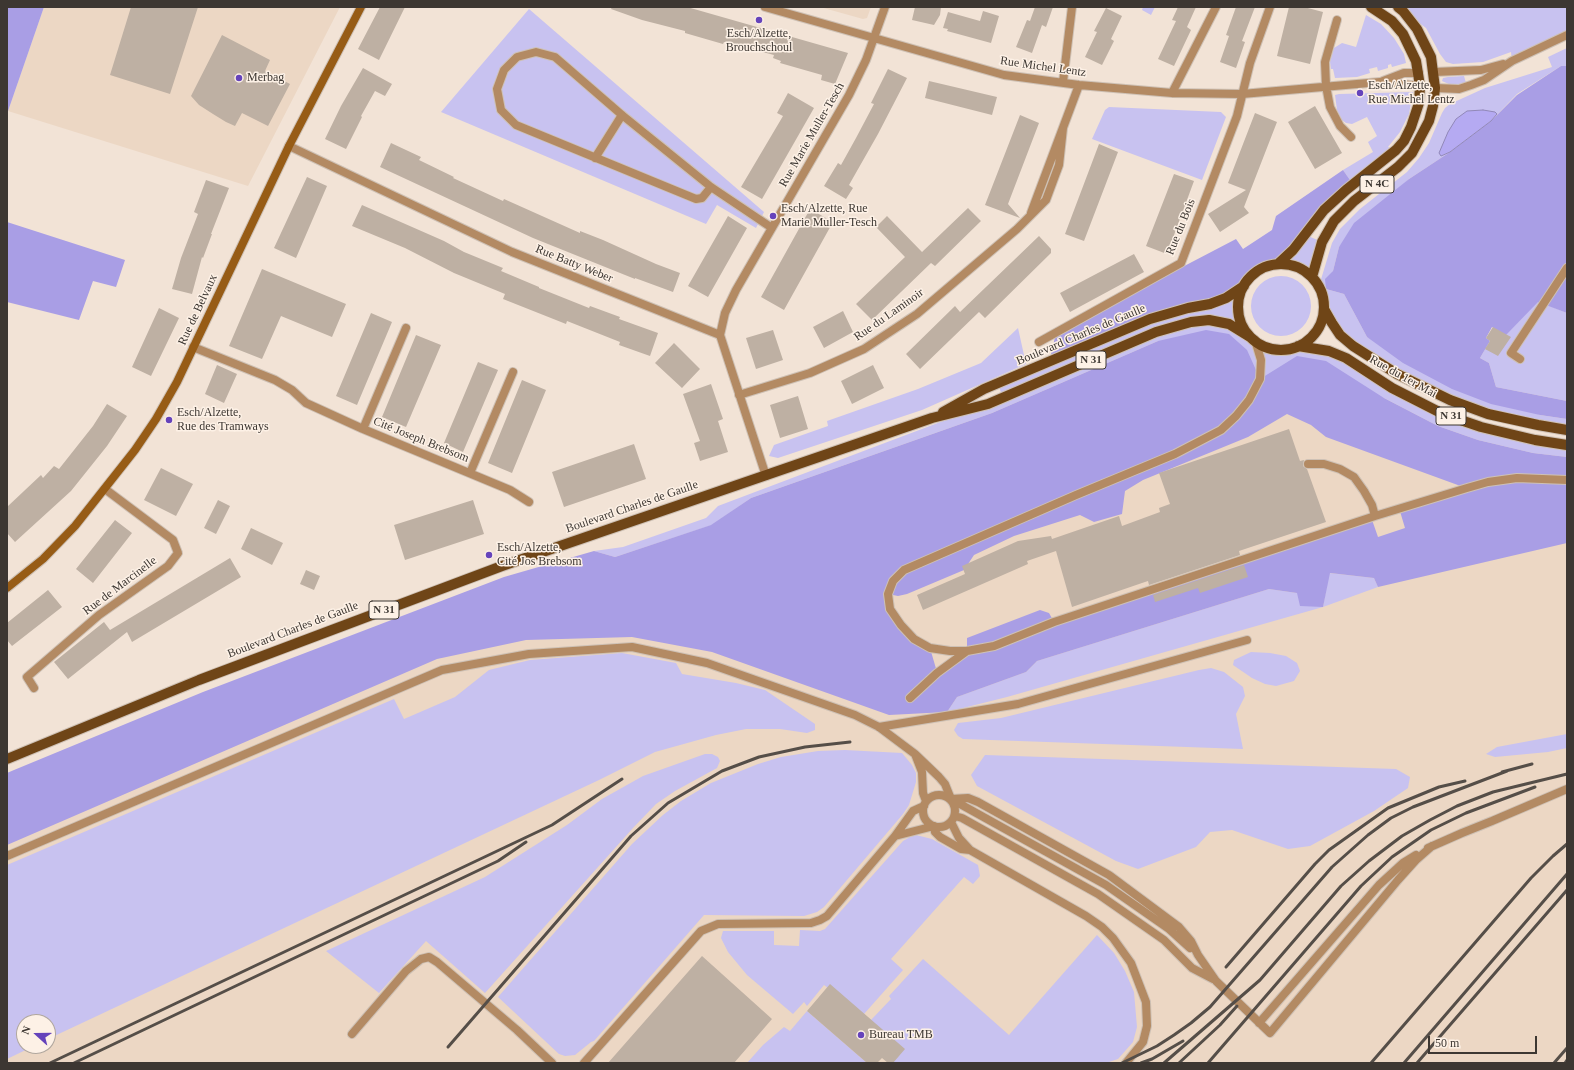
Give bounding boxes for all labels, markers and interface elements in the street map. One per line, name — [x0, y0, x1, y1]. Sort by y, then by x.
marker: Esch/Alzette, Brouchschoul — [754, 15, 764, 25]
place label: Esch/Alzette, Brouchschoul — [726, 27, 792, 55]
street label: Rue Michel Lentz — [999, 54, 1087, 80]
place label: Merbag — [247, 71, 284, 85]
marker: Merbag — [234, 73, 244, 83]
place label: Esch/Alzette, Rue Michel Lentz — [1368, 79, 1455, 107]
street label: Rue Marie Muller-Tesch — [776, 80, 848, 190]
marker: Esch/Alzette, Rue Michel Lentz — [1355, 88, 1365, 98]
road number: N 4C — [1360, 175, 1394, 193]
street label: Rue du Bois — [1163, 197, 1199, 257]
place label: Esch/Alzette, Rue Marie Muller-Tesch — [781, 202, 877, 230]
marker: Esch/Alzette, Rue Marie Muller-Tesch — [768, 211, 778, 221]
street label: Rue Batty Weber — [533, 242, 615, 286]
street label: Rue de Belvaux — [175, 272, 221, 348]
street label: Rue du Laminoir — [851, 286, 927, 344]
street label: Boulevard Charles de Gaulle — [1014, 301, 1148, 369]
road number: N 31 — [1076, 351, 1106, 369]
street label: Rue du 1er Mai — [1367, 353, 1439, 401]
place label: Esch/Alzette, Rue des Tramways — [177, 406, 269, 434]
road number: N 31 — [1436, 407, 1466, 425]
street label: Cité Joseph Brebsom — [371, 414, 471, 466]
marker: Esch/Alzette, Rue des Tramways — [164, 415, 174, 425]
street label: Boulevard Charles de Gaulle — [564, 478, 700, 536]
place label: Esch/Alzette, Cité Jos Brebsom — [497, 541, 582, 569]
marker: Esch/Alzette, Cité Jos Brebsom — [484, 550, 494, 560]
street label: Rue de Marcinelle — [80, 554, 160, 618]
street label: Boulevard Charles de Gaulle — [226, 598, 360, 662]
road number: N 31 — [369, 601, 399, 619]
north arrow — [16, 1014, 56, 1054]
text: N — [19, 1024, 33, 1036]
place label: Bureau TMB — [869, 1028, 933, 1042]
scale bar — [1430, 1028, 1539, 1054]
marker: Bureau TMB — [856, 1030, 866, 1040]
text: 50 m — [1435, 1036, 1459, 1050]

